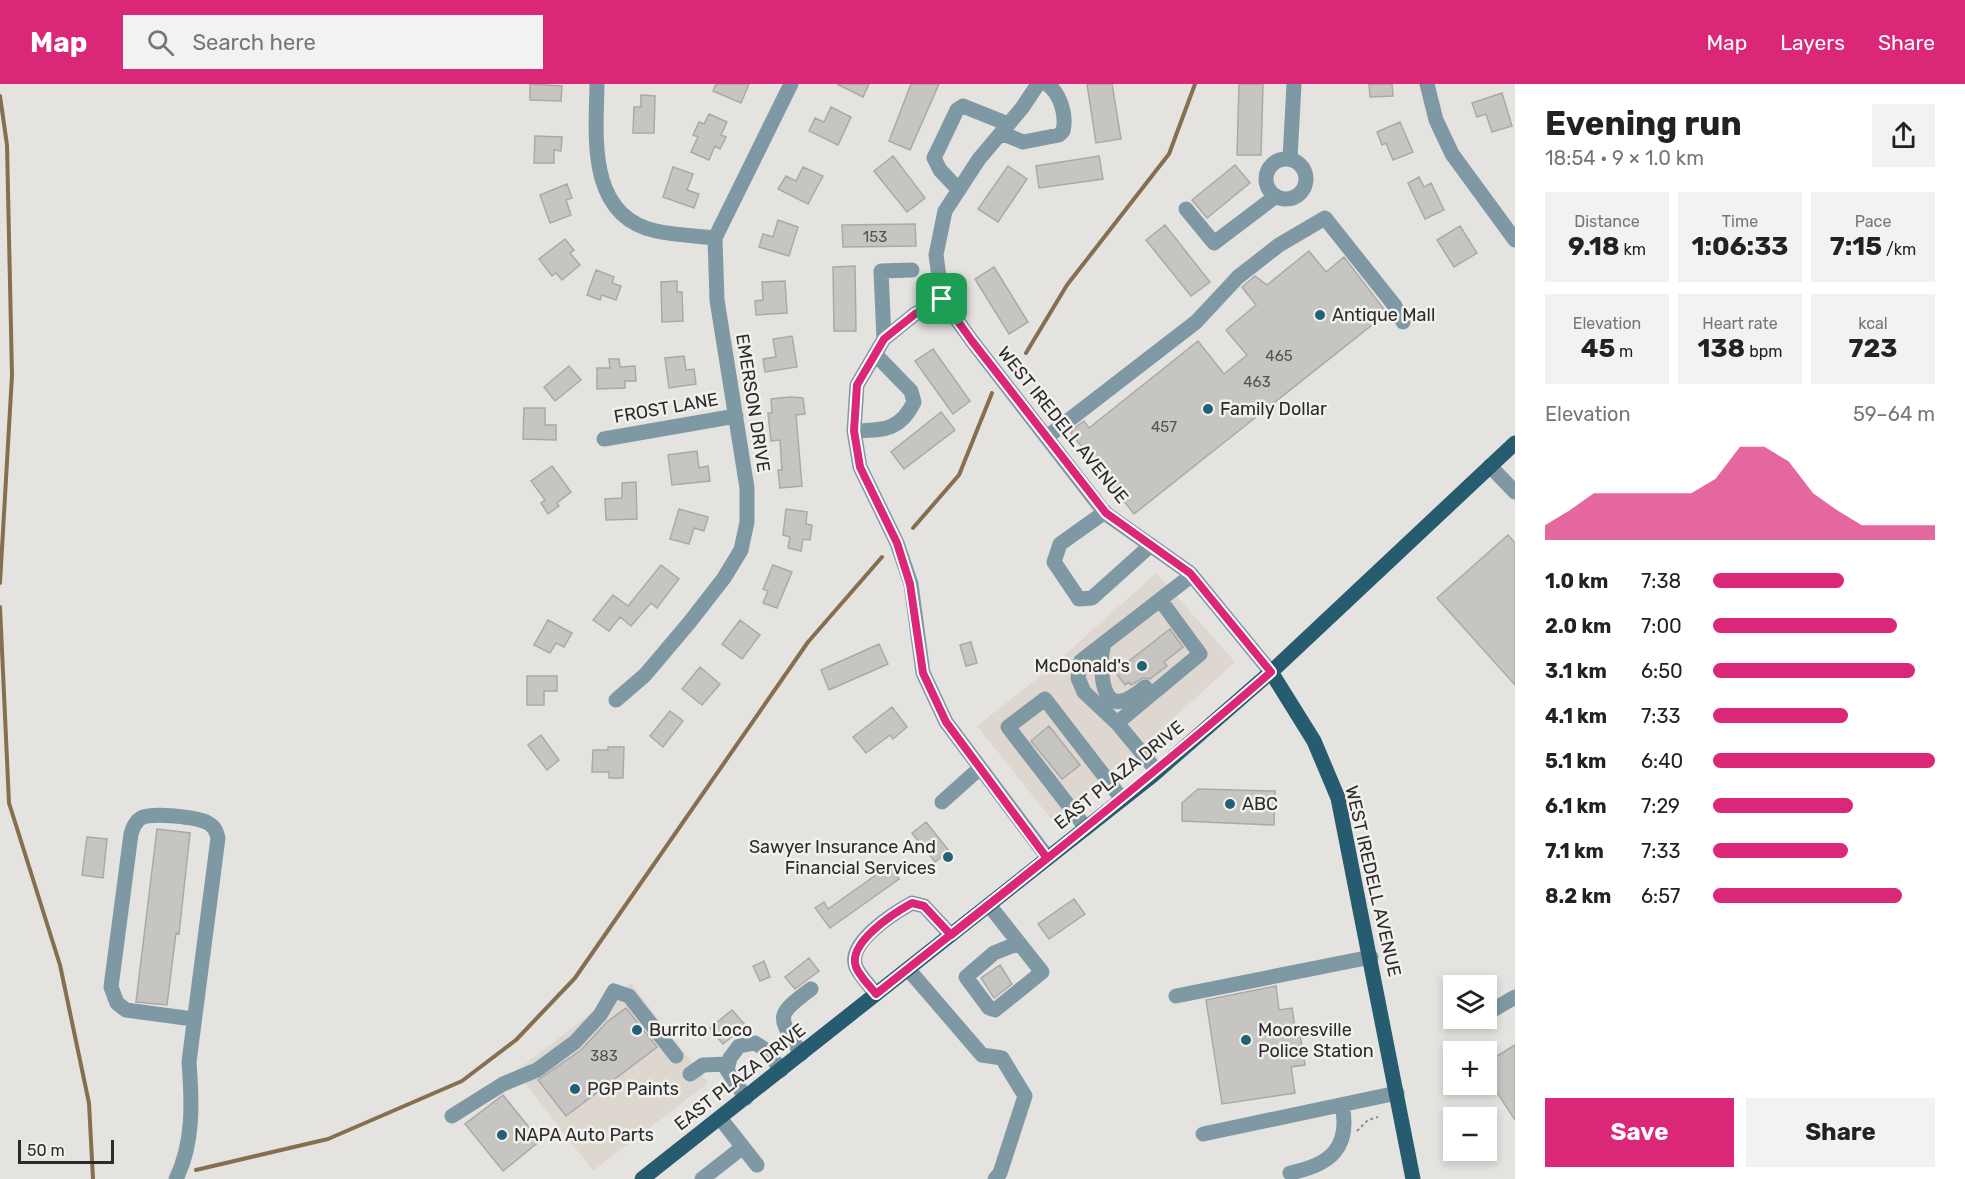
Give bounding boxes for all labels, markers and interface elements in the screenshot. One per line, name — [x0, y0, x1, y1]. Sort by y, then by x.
search box — [123, 15, 543, 69]
text: Map — [30, 26, 87, 59]
icon: search — [144, 26, 177, 59]
text: Search here — [192, 29, 316, 56]
text: Map — [1706, 30, 1747, 55]
text: Layers — [1780, 30, 1845, 55]
text: Share — [1878, 30, 1935, 55]
text: Evening run — [1545, 104, 1742, 143]
button: share — [1872, 104, 1935, 167]
text: 18:54 · 9 × 1.0 km — [1545, 146, 1704, 170]
text: Distance — [1574, 212, 1640, 231]
text: Time — [1722, 212, 1758, 231]
text: Pace — [1855, 212, 1891, 231]
house number: 153 — [863, 228, 887, 246]
text: 9.18 — [1568, 231, 1620, 262]
text: 1:06:33 — [1692, 231, 1788, 262]
text: 7:15 — [1830, 231, 1882, 262]
text: km — [1620, 240, 1646, 259]
text: /km — [1882, 240, 1916, 259]
pin — [916, 273, 967, 324]
icon: arrive — [925, 282, 958, 315]
place label: Antique Mall — [1332, 304, 1435, 326]
marker: Antique Mall — [1313, 308, 1327, 322]
text: Elevation — [1573, 314, 1641, 333]
text: Heart rate — [1702, 314, 1778, 333]
text: kcal — [1858, 314, 1888, 333]
street label: EMERSON DRIVE — [731, 332, 775, 474]
text: 45 — [1581, 333, 1615, 364]
text: 138 — [1698, 333, 1745, 364]
text: 723 — [1849, 333, 1897, 364]
street label: WEST IREDELL AVENUE — [993, 342, 1133, 508]
text: m — [1615, 342, 1633, 361]
text: bpm — [1745, 342, 1782, 361]
house number: 465 — [1265, 347, 1293, 365]
house number: 463 — [1243, 373, 1271, 391]
street label: FROST LANE — [612, 388, 720, 428]
place label: Family Dollar — [1220, 398, 1327, 420]
marker: Family Dollar — [1201, 402, 1215, 416]
text: Elevation — [1545, 402, 1631, 426]
text: 59–64 m — [1853, 402, 1935, 426]
house number: 457 — [1151, 418, 1177, 436]
text: 1.0 km — [1545, 569, 1608, 593]
text: 7:38 — [1641, 569, 1681, 593]
text: 2.0 km — [1545, 614, 1611, 638]
text: 7:00 — [1641, 614, 1682, 638]
place label: McDonald's — [1034, 655, 1130, 677]
marker: McDonald's — [1135, 659, 1149, 673]
text: 3.1 km — [1545, 659, 1607, 683]
text: 6:50 — [1641, 659, 1683, 683]
text: 4.1 km — [1545, 704, 1607, 728]
text: 7:33 — [1641, 704, 1680, 728]
street label: EAST PLAZA DRIVE — [1050, 716, 1188, 834]
text: 5.1 km — [1545, 749, 1606, 773]
text: 6:40 — [1641, 749, 1683, 773]
street label: WEST IREDELL AVENUE — [1340, 783, 1406, 979]
place label: ABC — [1242, 793, 1278, 815]
text: 6.1 km — [1545, 794, 1607, 818]
text: 7:29 — [1641, 794, 1680, 818]
marker: ABC — [1223, 797, 1237, 811]
place label: Sawyer Insurance And Financial Services — [749, 836, 936, 879]
text: 7.1 km — [1545, 839, 1604, 863]
text: 7:33 — [1641, 839, 1680, 863]
marker: Sawyer Insurance And Financial Services — [941, 850, 955, 864]
text: 8.2 km — [1545, 884, 1611, 908]
text: 6:57 — [1641, 884, 1680, 908]
map controls — [1443, 975, 1497, 1161]
button: layers — [1443, 975, 1497, 1029]
place label: Burrito Loco — [649, 1019, 752, 1041]
street label: EAST PLAZA DRIVE — [670, 1019, 810, 1135]
place label: Mooresville Police Station — [1258, 1019, 1374, 1062]
marker: Burrito Loco — [630, 1023, 644, 1037]
marker: Mooresville Police Station — [1239, 1033, 1253, 1047]
button: + — [1443, 1041, 1497, 1095]
house number: 383 — [590, 1047, 618, 1065]
place label: PGP Paints — [587, 1078, 679, 1100]
marker: PGP Paints — [568, 1082, 582, 1096]
button: Save — [1545, 1098, 1734, 1167]
button: Share — [1746, 1098, 1935, 1167]
button: − — [1443, 1107, 1497, 1161]
place label: NAPA Auto Parts — [514, 1124, 654, 1146]
marker: NAPA Auto Parts — [495, 1128, 509, 1142]
scale bar — [18, 1137, 114, 1164]
text: 50 m — [27, 1141, 65, 1160]

